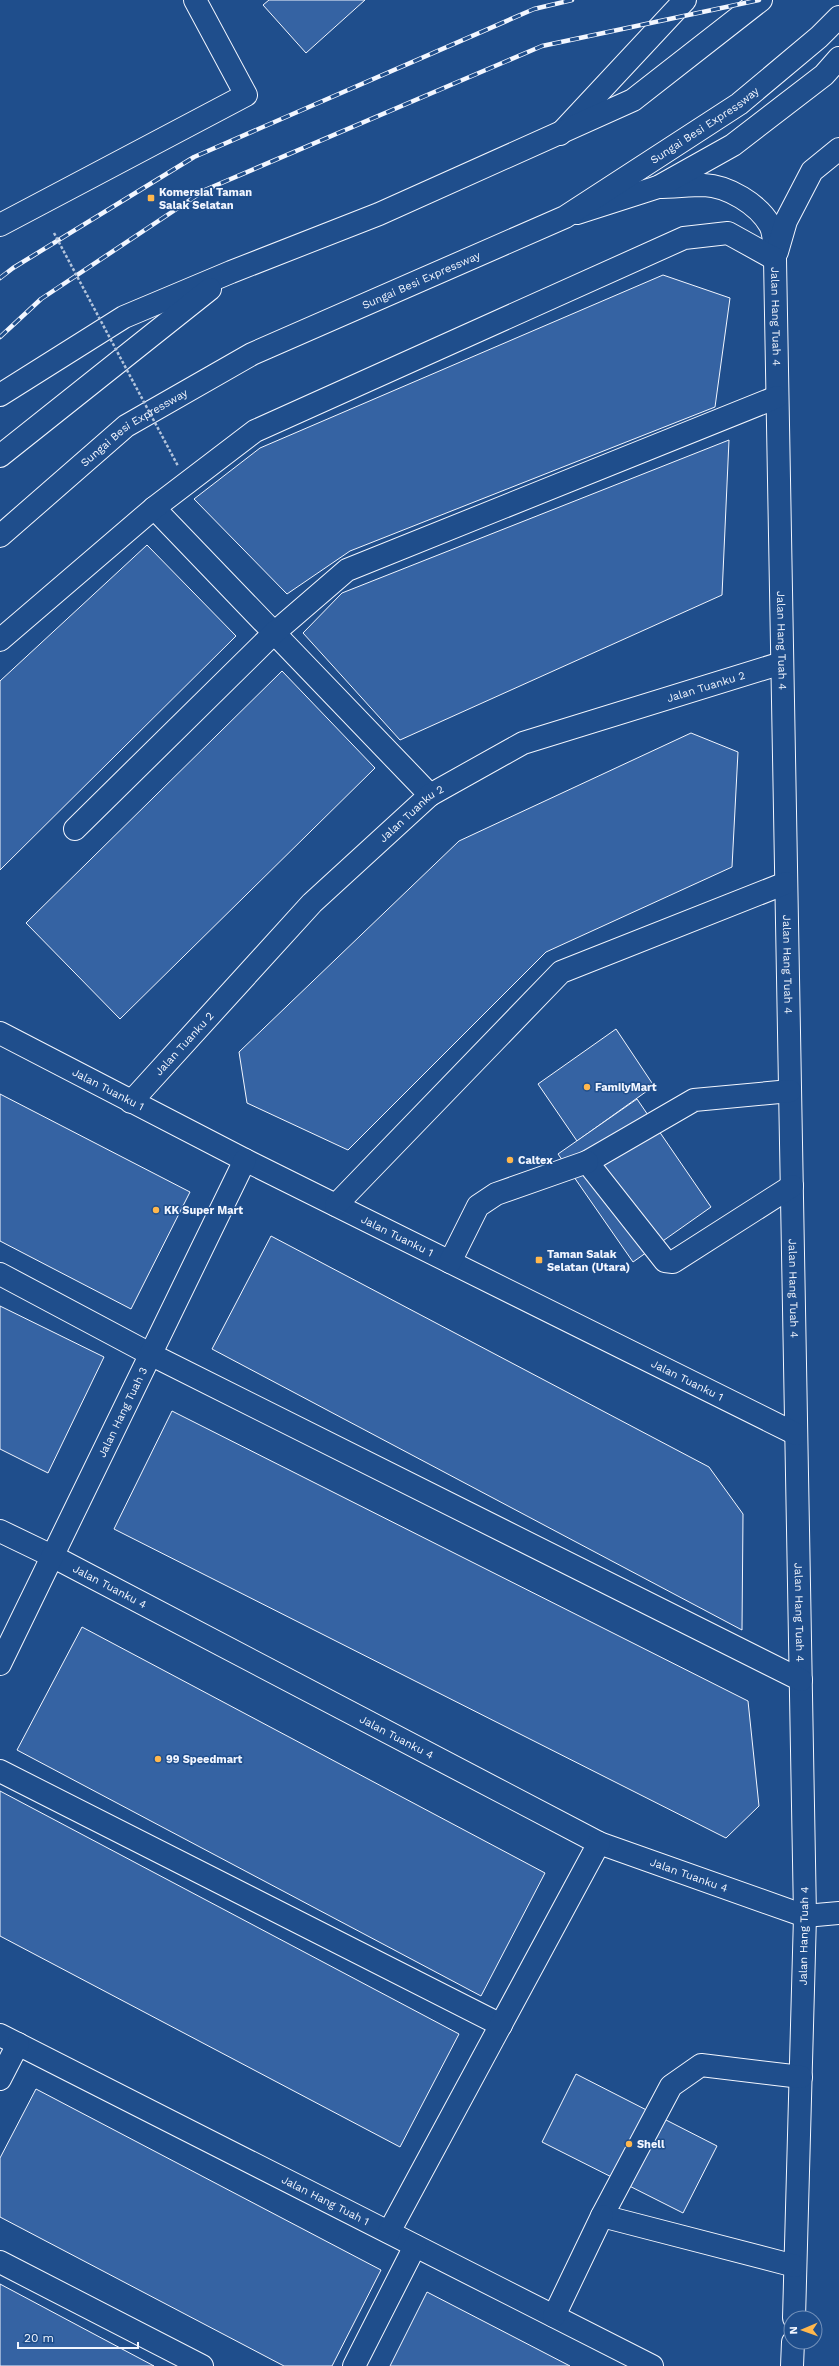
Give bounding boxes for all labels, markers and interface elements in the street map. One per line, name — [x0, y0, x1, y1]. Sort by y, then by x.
street label: Sungai Besi Expressway — [648, 84, 761, 166]
place label: Komersial Taman Salak Selatan — [159, 186, 252, 212]
marker: Komersial Taman Salak Selatan — [146, 193, 156, 203]
street label: Sungai Besi Expressway — [360, 248, 483, 312]
street label: Jalan Hang Tuah 4 — [769, 267, 783, 366]
street label: Sungai Besi Expressway — [78, 386, 190, 469]
street label: Jalan Hang Tuah 4 — [775, 591, 789, 690]
street label: Jalan Tuanku 2 — [665, 668, 747, 705]
street label: Jalan Tuanku 2 — [377, 782, 446, 845]
street label: Jalan Hang Tuah 4 — [780, 915, 795, 1014]
street label: Jalan Tuanku 2 — [152, 1009, 216, 1078]
street label: Jalan Tuanku 1 — [70, 1065, 146, 1113]
place label: FamilyMart — [595, 1081, 657, 1094]
marker: FamilyMart — [582, 1082, 592, 1092]
place label: Caltex — [518, 1154, 553, 1167]
marker: Caltex — [505, 1155, 515, 1165]
place label: KK Super Mart — [164, 1204, 243, 1217]
marker: KK Super Mart — [151, 1205, 161, 1215]
street label: Jalan Tuanku 1 — [359, 1212, 435, 1259]
street label: Jalan Hang Tuah 4 — [786, 1239, 801, 1338]
place label: Taman Salak Selatan (Utara) — [547, 1248, 630, 1274]
marker: Taman Salak Selatan (Utara) — [534, 1255, 544, 1265]
street label: Jalan Tuanku 1 — [649, 1357, 726, 1403]
street label: Jalan Hang Tuah 3 — [95, 1365, 150, 1459]
street label: Jalan Tuanku 4 — [71, 1562, 149, 1611]
street label: Jalan Hang Tuah 4 — [792, 1563, 807, 1662]
street label: Jalan Tuanku 4 — [358, 1712, 436, 1762]
place label: 99 Speedmart — [166, 1753, 243, 1766]
marker: 99 Speedmart — [153, 1754, 163, 1764]
street label: Jalan Tuanku 4 — [649, 1855, 730, 1895]
street label: Jalan Hang Tuah 4 — [797, 1886, 811, 1986]
place label: Shell — [637, 2138, 665, 2151]
marker: Shell — [624, 2139, 634, 2149]
street label: Jalan Hang Tuah 1 — [280, 2173, 371, 2228]
north arrow — [783, 2310, 823, 2350]
scale bar — [18, 2324, 138, 2350]
text: N — [787, 2326, 800, 2335]
text: 20 m — [24, 2331, 54, 2345]

